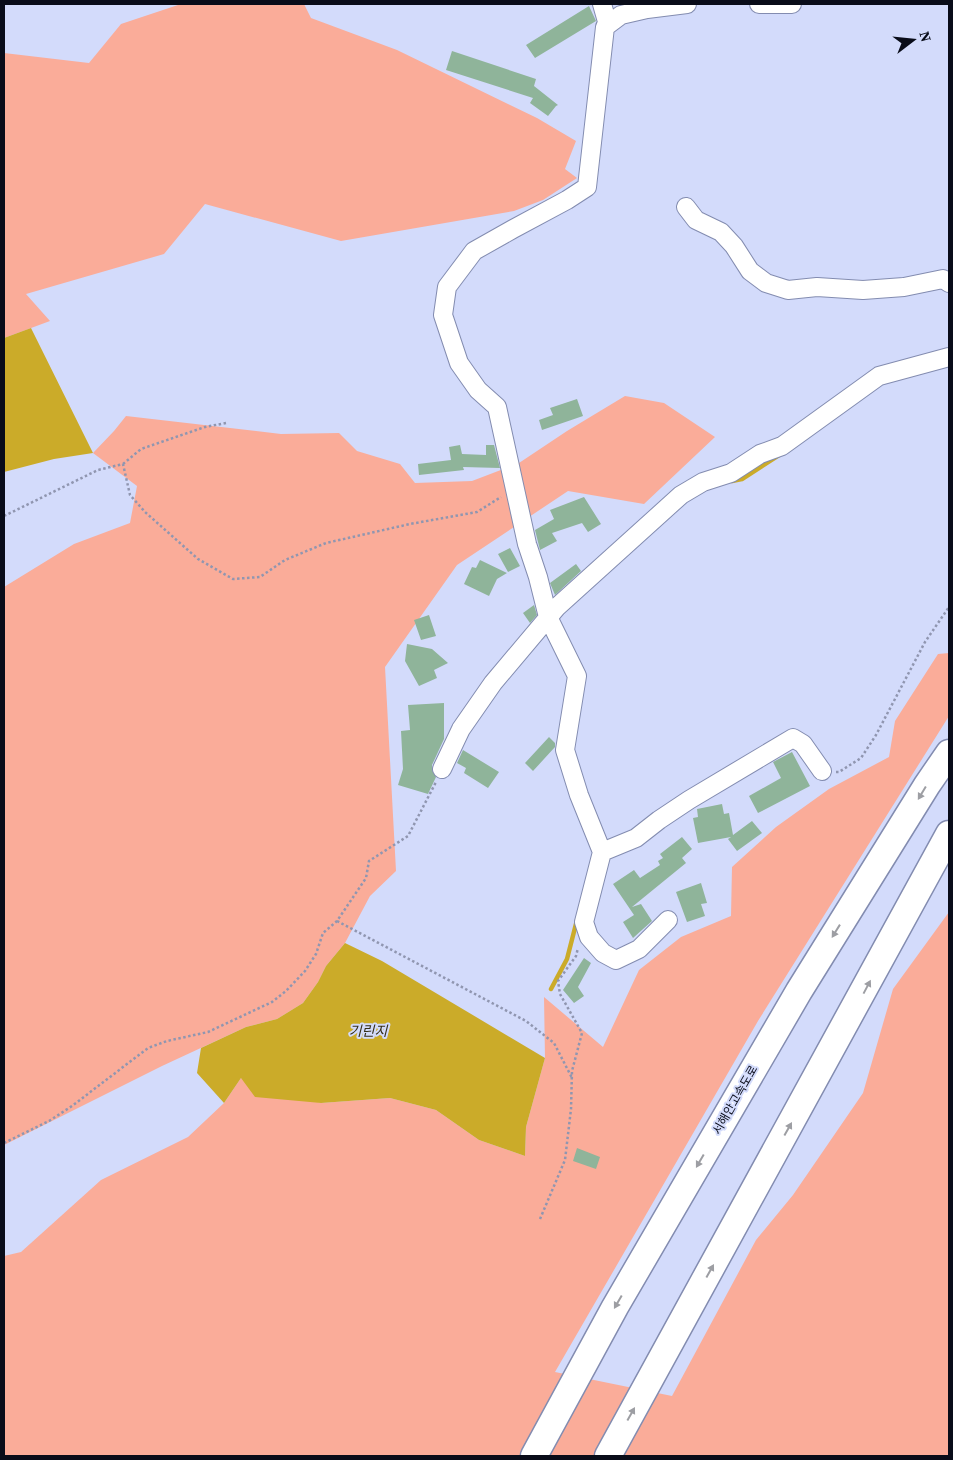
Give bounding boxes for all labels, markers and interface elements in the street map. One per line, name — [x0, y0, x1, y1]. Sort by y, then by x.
north arrow — [888, 15, 938, 65]
text: N — [914, 29, 937, 44]
one-way arrow — [917, 786, 926, 799]
one-way arrow — [832, 925, 841, 938]
one-way arrow — [862, 980, 871, 993]
water label: 기린지 — [349, 1021, 388, 1041]
street label: 서해안고속도로 — [709, 1063, 761, 1137]
one-way arrow — [784, 1122, 792, 1136]
one-way arrow — [695, 1155, 704, 1168]
one-way arrow — [705, 1265, 714, 1278]
one-way arrow — [614, 1295, 623, 1308]
one-way arrow — [627, 1406, 635, 1421]

